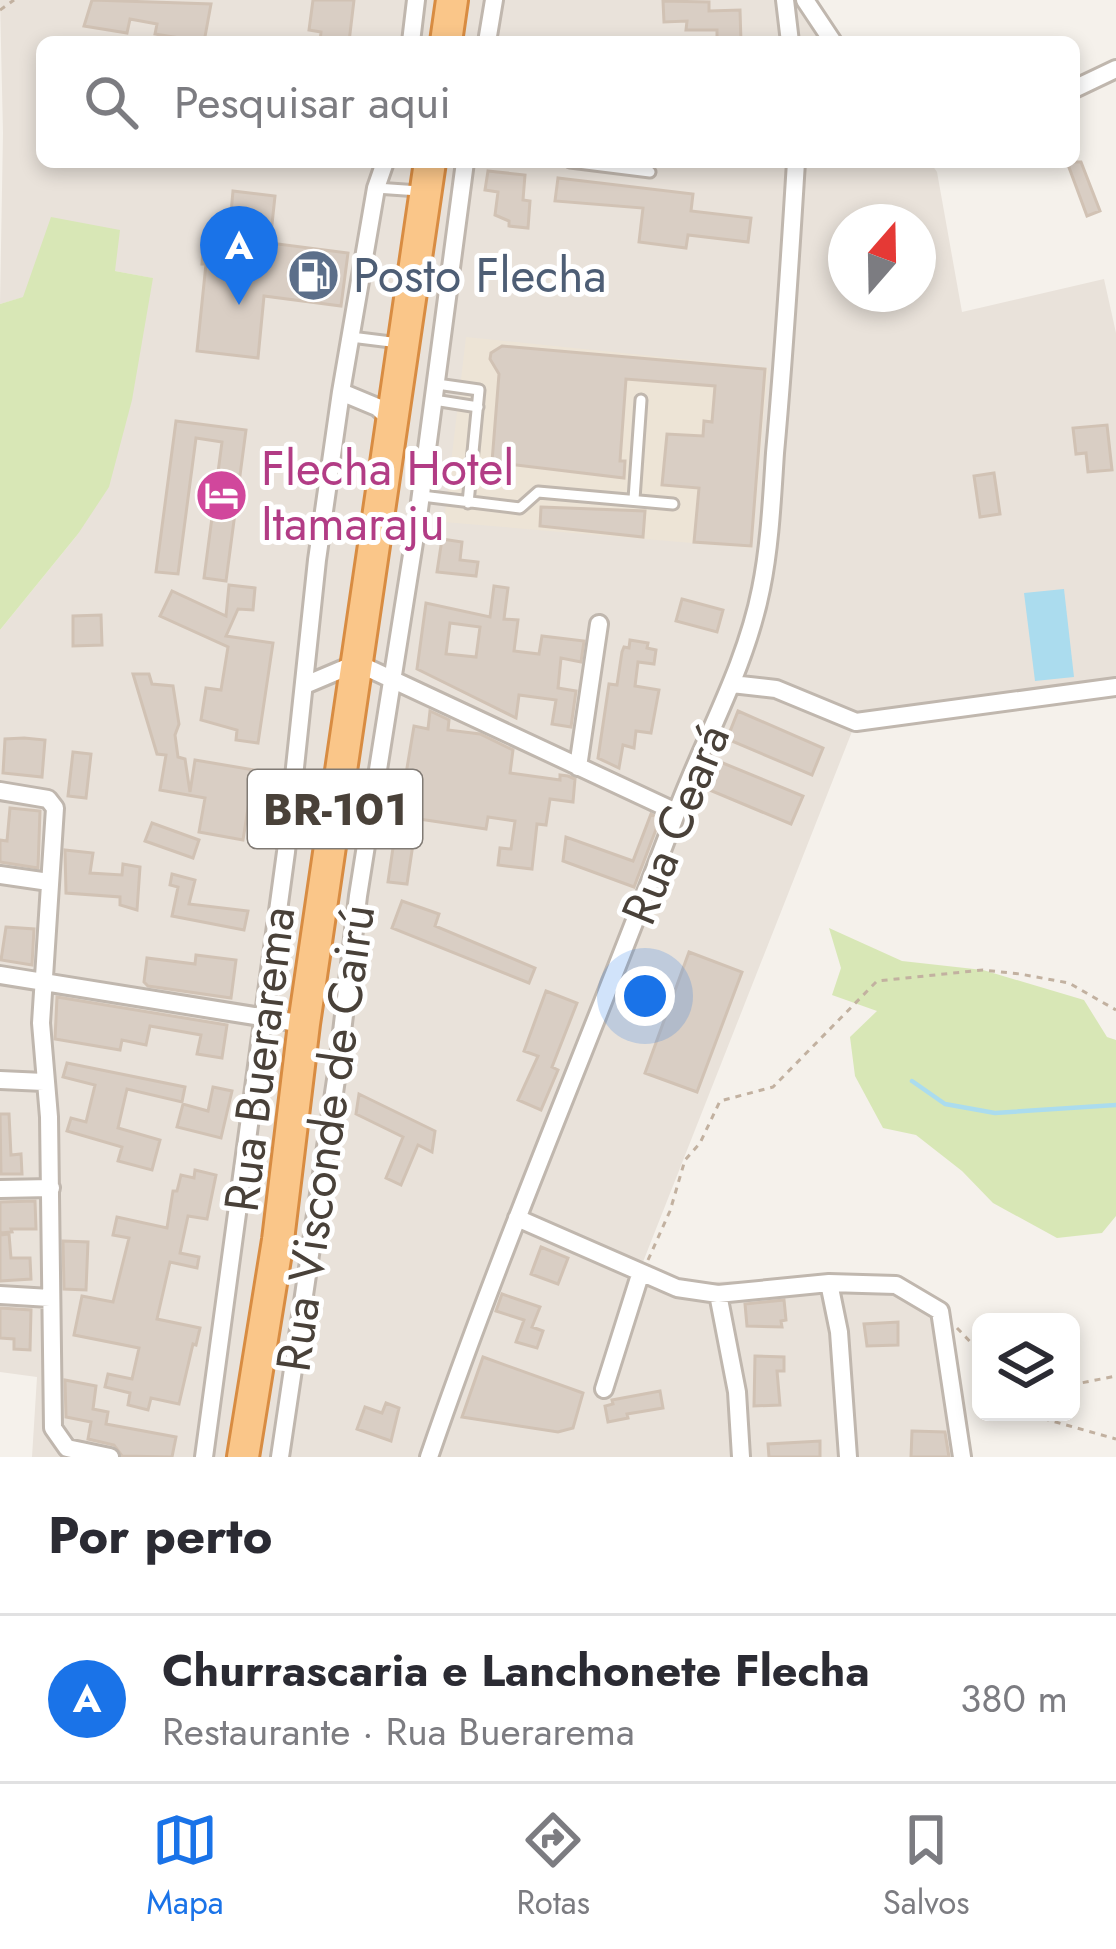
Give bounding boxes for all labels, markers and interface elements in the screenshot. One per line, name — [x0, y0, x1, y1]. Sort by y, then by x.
search box — [36, 36, 1080, 168]
icon: search — [78, 69, 144, 135]
text: Pesquisar aqui — [174, 70, 451, 135]
north arrow — [828, 204, 936, 312]
pin: A — [200, 206, 278, 305]
place label: Posto Flecha — [353, 241, 607, 310]
fuel station icon: Posto Flecha — [286, 247, 342, 303]
place label: Flecha Hotel Itamaraju — [261, 434, 514, 558]
hotel icon: Flecha Hotel Itamaraju — [194, 468, 250, 524]
street label: Rua Ceará — [604, 714, 747, 934]
road number: BR-101 — [248, 770, 422, 848]
street label: Rua Visconde de Cairú — [259, 900, 392, 1376]
street label: Rua Buerarema — [207, 903, 312, 1216]
your location — [615, 966, 675, 1026]
map controls — [972, 1313, 1080, 1421]
button: layers — [972, 1313, 1080, 1421]
text: Por perto — [48, 1498, 273, 1572]
text: Churrascaria e Lanchonete Flecha — [162, 1638, 870, 1703]
text: A — [73, 1670, 101, 1727]
text: 380 m — [960, 1670, 1068, 1727]
text: Restaurante · Rua Buerarema — [162, 1703, 635, 1760]
tab: Mapa — [146, 1807, 224, 1926]
tab: Rotas — [516, 1807, 590, 1926]
tab: Salvos — [883, 1807, 970, 1926]

